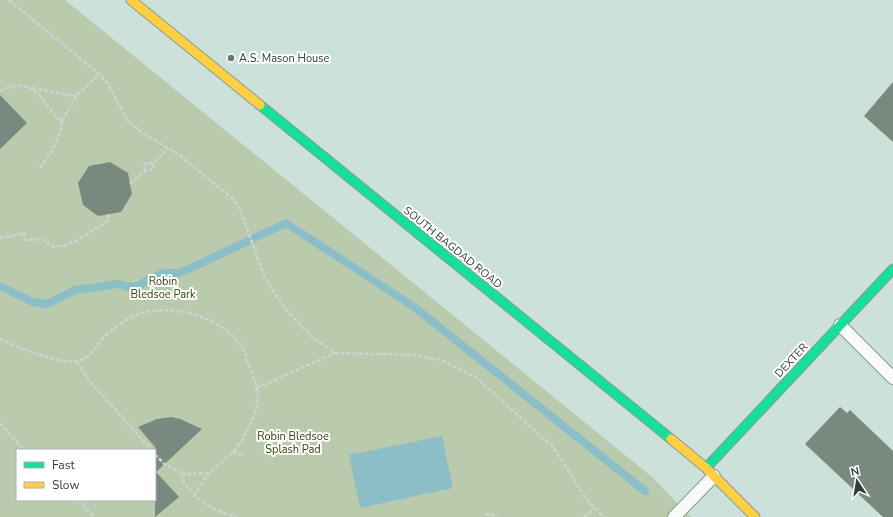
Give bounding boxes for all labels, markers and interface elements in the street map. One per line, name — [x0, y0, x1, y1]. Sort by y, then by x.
place label: A.S. Mason House — [239, 51, 330, 66]
marker: A.S. Mason House — [226, 53, 236, 63]
street label: SOUTH BAGDAD ROAD — [400, 203, 505, 292]
park label: Robin Bledsoe Park — [131, 274, 196, 302]
street label: DEXTER — [772, 339, 812, 381]
park label: Robin Bledsoe Splash Pad — [257, 429, 329, 457]
legend — [16, 449, 156, 501]
text: Fast — [52, 457, 75, 473]
north arrow — [837, 461, 877, 501]
text: N — [849, 464, 861, 480]
text: Slow — [52, 477, 80, 493]

